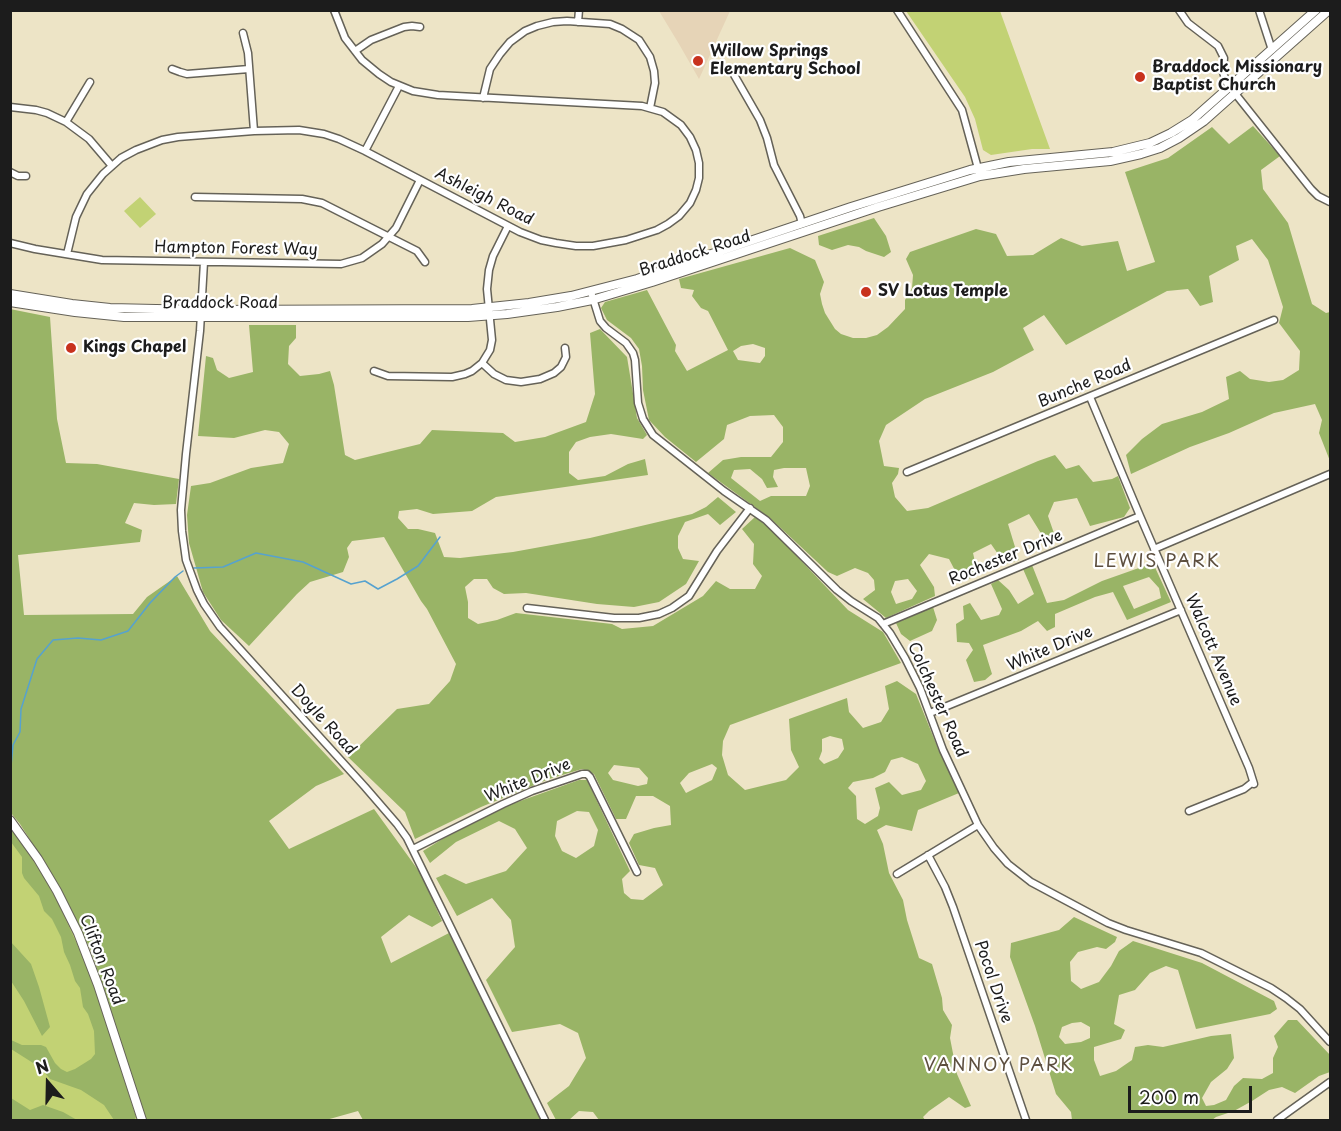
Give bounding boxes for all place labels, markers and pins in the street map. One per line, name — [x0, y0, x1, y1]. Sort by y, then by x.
place label: Willow Springs Elementary School — [710, 42, 861, 80]
marker: Willow Springs Elementary School — [691, 54, 705, 68]
place label: Braddock Missionary Baptist Church — [1152, 58, 1322, 96]
marker: Braddock Missionary Baptist Church — [1133, 70, 1147, 84]
place label: SV Lotus Temple — [878, 282, 1008, 302]
marker: SV Lotus Temple — [859, 285, 873, 299]
place label: Kings Chapel — [83, 338, 186, 358]
marker: Kings Chapel — [64, 341, 78, 355]

